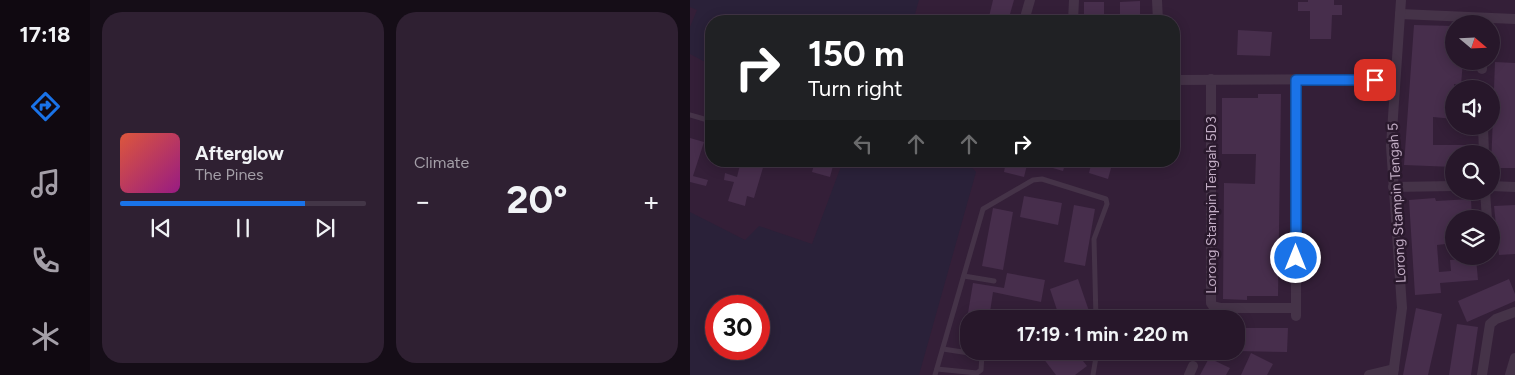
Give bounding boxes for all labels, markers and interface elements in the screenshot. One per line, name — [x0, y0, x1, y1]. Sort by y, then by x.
north arrow — [1445, 15, 1500, 70]
map controls — [1445, 15, 1500, 265]
text: 17:18 — [20, 21, 70, 48]
text: 150 m — [808, 33, 905, 75]
icon: right — [725, 35, 790, 100]
pin — [1354, 59, 1396, 101]
icon: arrive — [1361, 66, 1389, 94]
text: Turn right — [808, 75, 903, 102]
button: sound — [1445, 80, 1500, 135]
icon: directions — [28, 89, 63, 124]
street label: Lorong Stampin Tengah 5D3 — [1203, 116, 1220, 294]
street label: Lorong Stampin Tengah 5 — [1384, 122, 1410, 284]
icon: left — [849, 130, 877, 158]
icon: ahead — [902, 130, 930, 158]
icon: ahead — [955, 130, 983, 158]
icon: right — [1008, 130, 1036, 158]
text: Afterglow — [195, 142, 284, 165]
button: search — [1445, 145, 1500, 200]
text: Climate — [414, 153, 469, 172]
text: The Pines — [195, 165, 264, 184]
icon: music — [28, 166, 63, 201]
text: 20° — [507, 177, 568, 223]
text: − — [414, 184, 431, 218]
text: + — [643, 184, 660, 218]
button: layers — [1445, 210, 1500, 265]
icon: previous — [147, 214, 175, 242]
icon: pause — [229, 214, 257, 242]
icon: next — [311, 214, 339, 242]
position arrow — [1269, 231, 1321, 283]
icon: phone — [28, 243, 63, 278]
speed limit sign: 30 — [705, 295, 770, 360]
icon: climate — [28, 319, 63, 354]
text: 17:19 · 1 min · 220 m — [1017, 323, 1188, 346]

